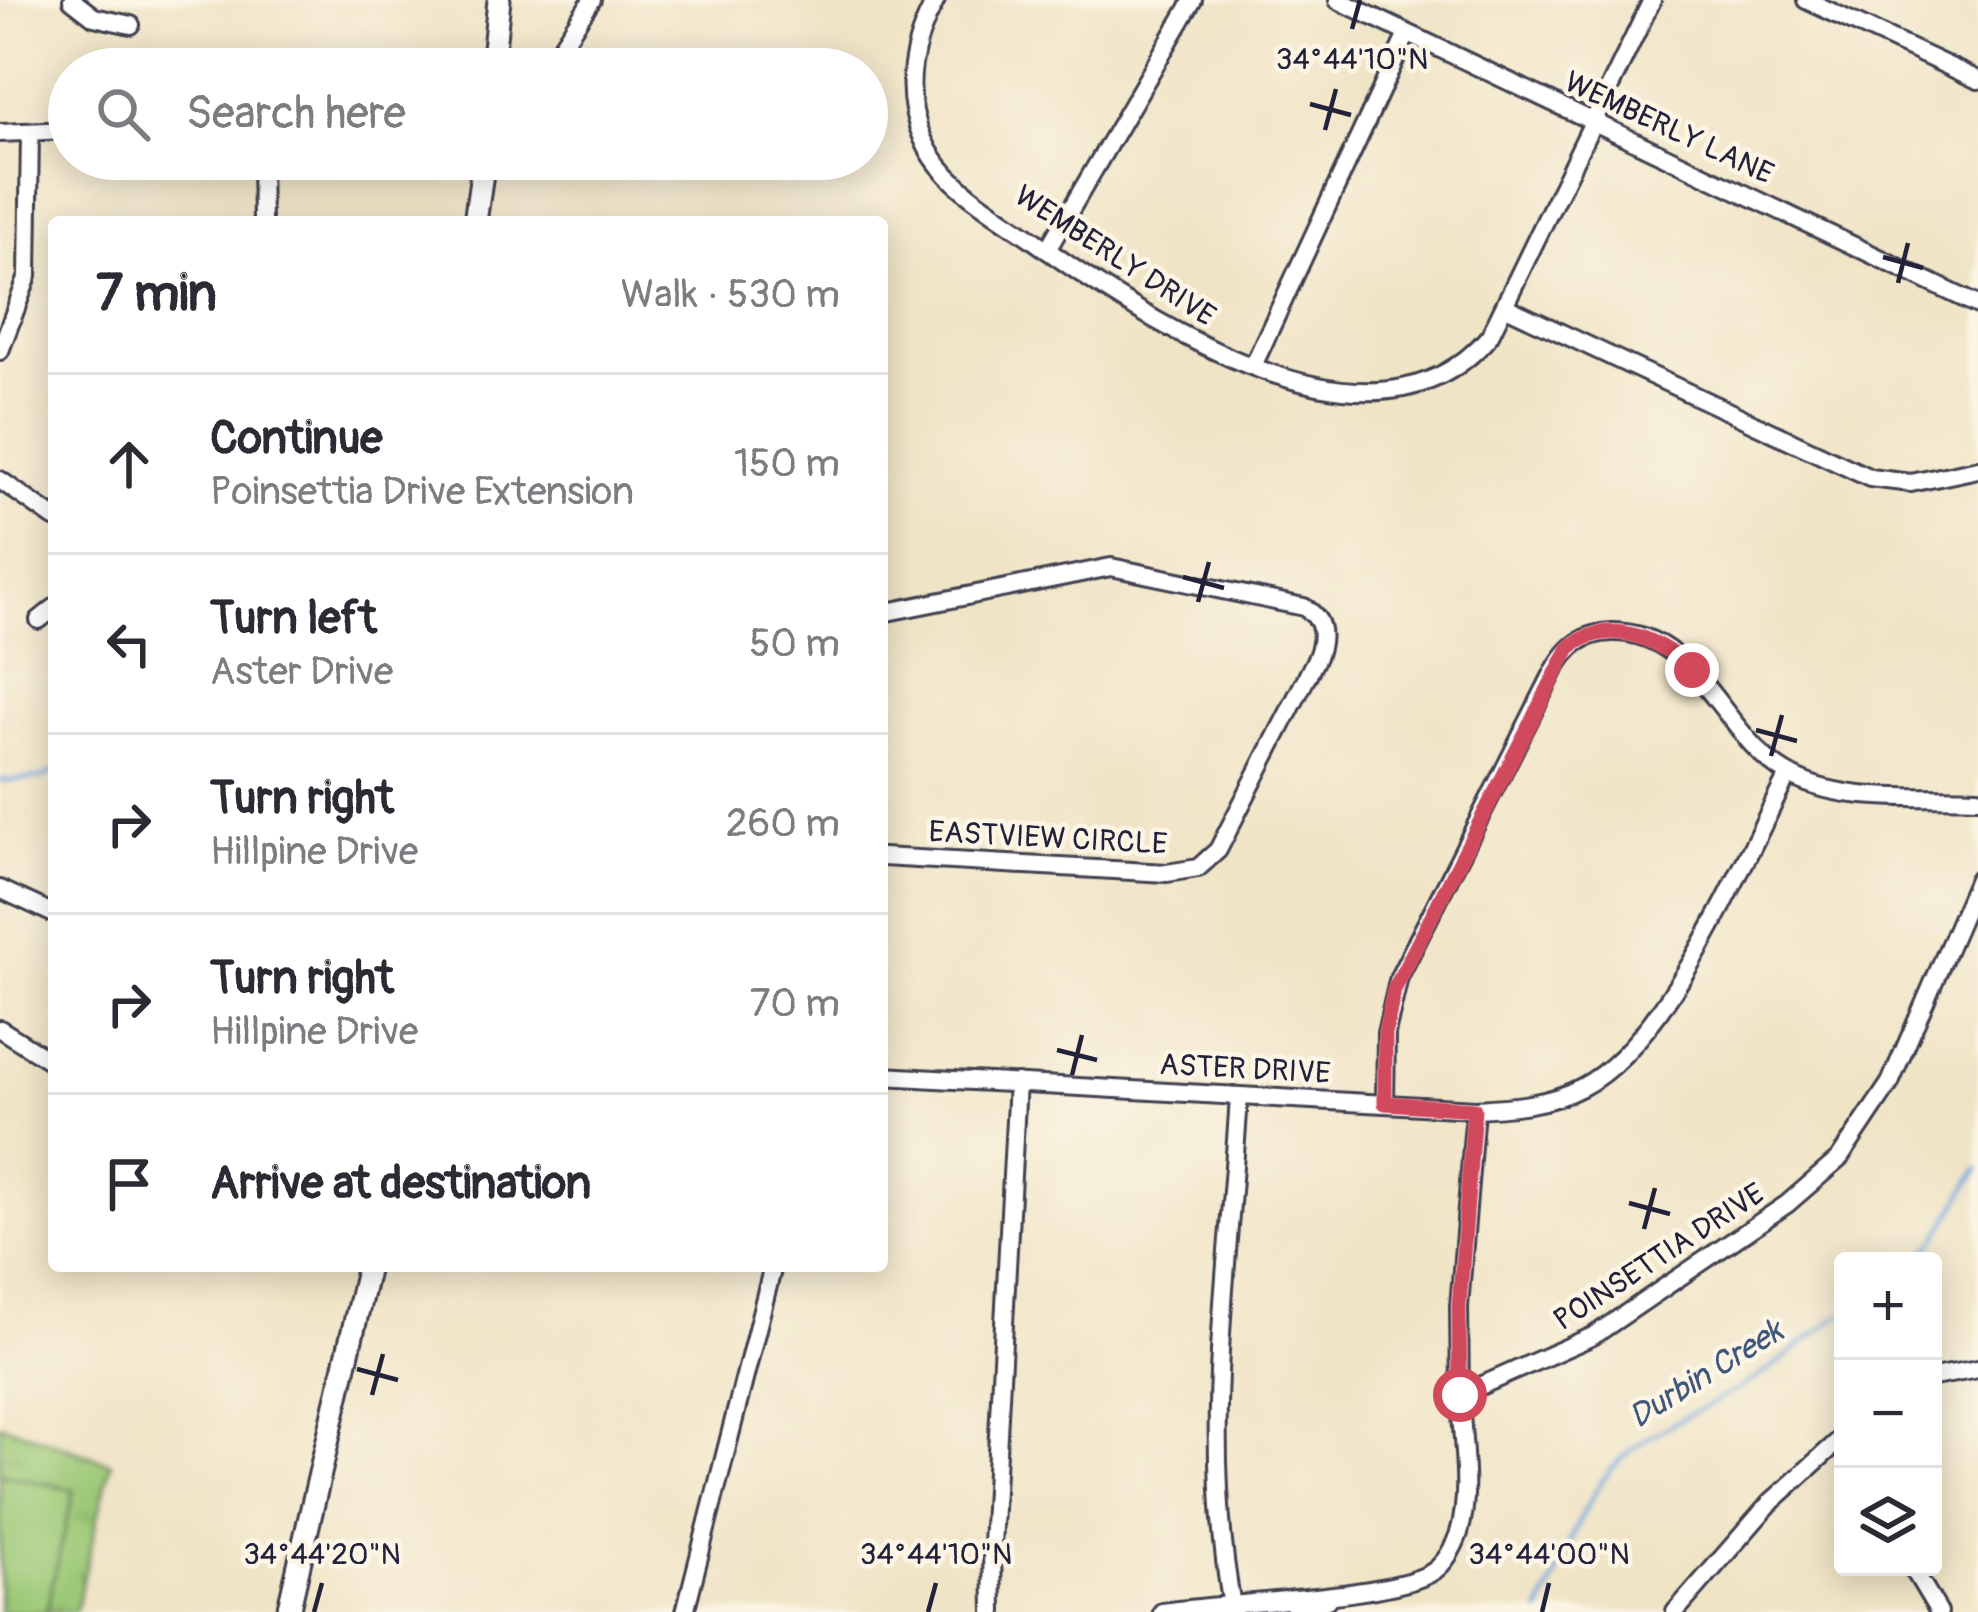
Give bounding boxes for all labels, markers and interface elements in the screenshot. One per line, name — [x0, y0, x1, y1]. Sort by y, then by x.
text: 34°44'10"N — [1276, 41, 1428, 78]
search box — [48, 48, 888, 180]
street label: WEMBERLY LANE — [1559, 63, 1779, 193]
icon: search — [90, 81, 156, 147]
text: Search here — [186, 86, 406, 142]
street label: WEMBERLY DRIVE — [1008, 177, 1222, 335]
text: 7 min — [96, 262, 217, 326]
text: Walk · 530 m — [621, 270, 840, 319]
text: Continue — [210, 411, 383, 467]
icon: ahead — [96, 431, 162, 497]
text: 150 m — [734, 439, 840, 488]
text: Poinsettia Drive Extension — [210, 467, 634, 516]
text: Turn left — [210, 591, 377, 647]
icon: left — [96, 611, 162, 677]
text: 50 m — [749, 619, 840, 668]
route end — [1665, 643, 1719, 697]
text: Aster Drive — [210, 647, 393, 696]
text: Turn right — [210, 771, 394, 827]
icon: right — [96, 791, 162, 857]
text: 260 m — [726, 799, 840, 848]
street label: EASTVIEW CIRCLE — [928, 813, 1168, 863]
text: Hillpine Drive — [210, 827, 418, 876]
text: Turn right — [210, 951, 394, 1007]
icon: right — [96, 971, 162, 1037]
text: 70 m — [750, 979, 840, 1028]
text: Hillpine Drive — [210, 1007, 418, 1056]
street label: ASTER DRIVE — [1158, 1046, 1332, 1092]
icon: arrive — [96, 1151, 162, 1217]
text: Arrive at destination — [210, 1156, 591, 1212]
street label: POINSETTIA DRIVE — [1547, 1175, 1771, 1339]
map controls — [1834, 1252, 1942, 1576]
button: + — [1834, 1252, 1942, 1360]
water label: Durbin Creek — [1621, 1309, 1793, 1437]
button: − — [1834, 1360, 1942, 1468]
route start — [1433, 1368, 1487, 1422]
button: layers — [1834, 1468, 1942, 1576]
text: 34°44'20"N — [243, 1536, 401, 1573]
text: 34°44'10"N — [860, 1536, 1012, 1573]
text: 34°44'00"N — [1468, 1536, 1630, 1573]

